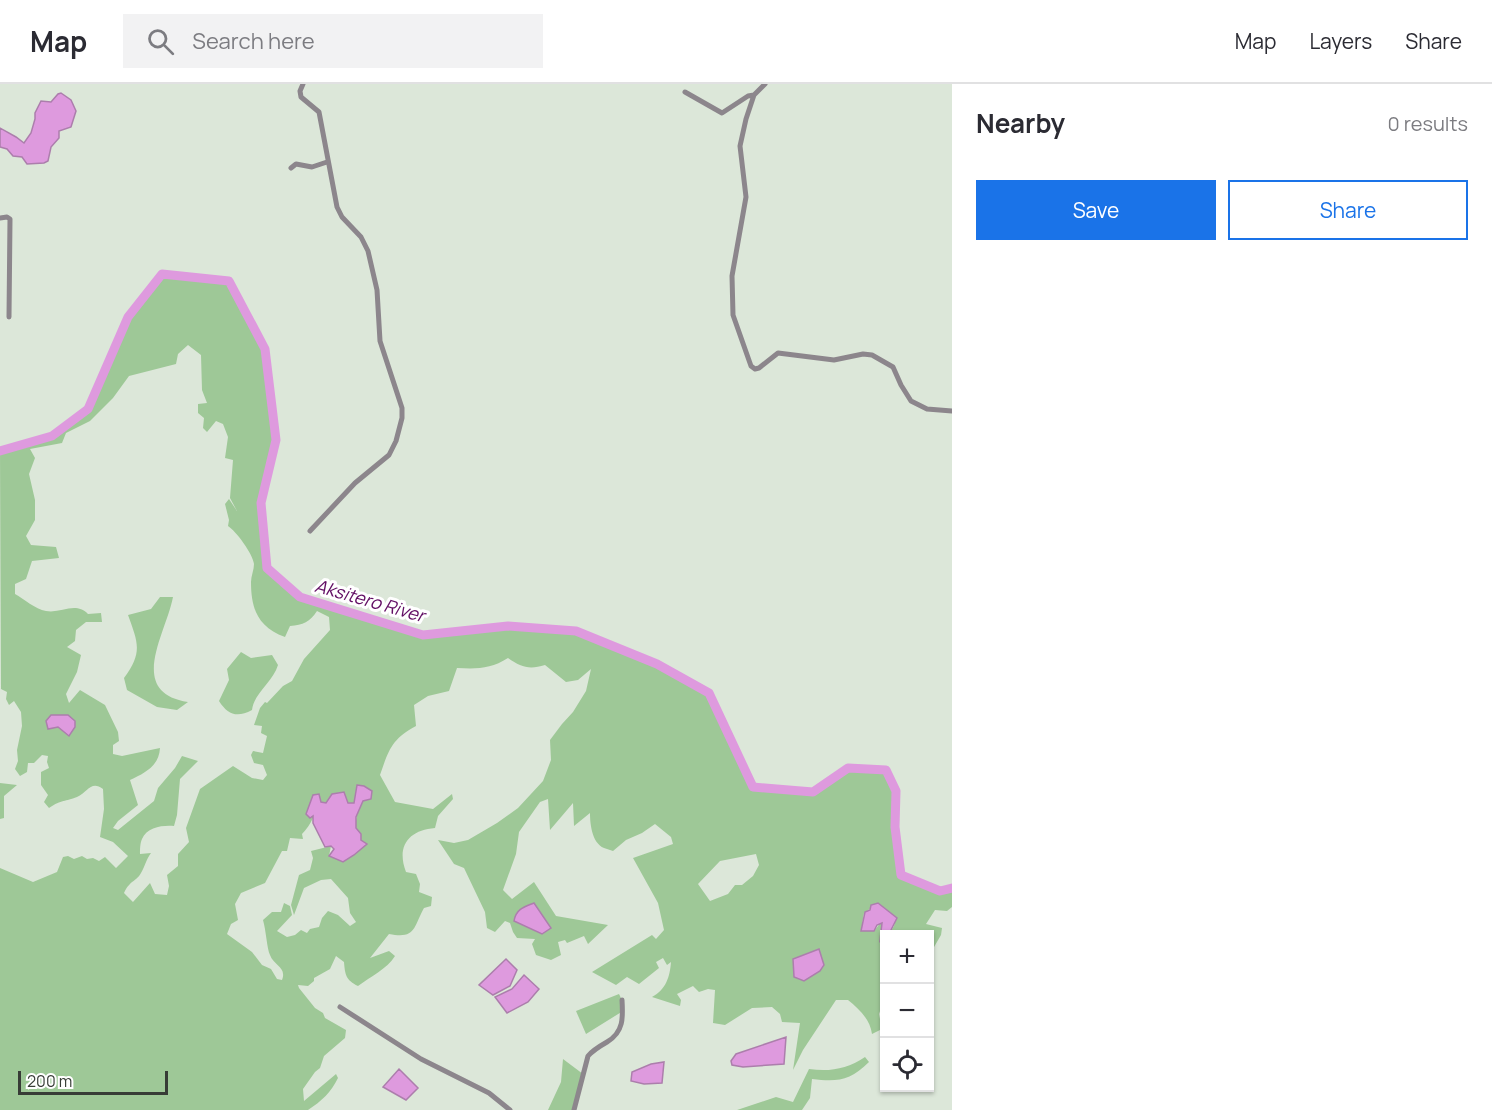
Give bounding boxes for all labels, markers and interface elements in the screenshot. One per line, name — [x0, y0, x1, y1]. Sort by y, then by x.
search box — [123, 14, 543, 68]
text: Map — [30, 22, 87, 60]
icon: search — [144, 25, 177, 58]
text: Search here — [192, 26, 315, 56]
text: Map — [1235, 27, 1276, 55]
text: Layers — [1309, 27, 1372, 55]
text: Share — [1405, 27, 1462, 55]
text: Nearby — [976, 105, 1065, 141]
text: 0 results — [1388, 110, 1468, 137]
button: Save — [976, 180, 1216, 240]
button: Share — [1228, 180, 1468, 240]
water label: Aksitero River — [312, 573, 430, 628]
map controls — [880, 930, 934, 1092]
button: + — [880, 930, 934, 984]
button: − — [880, 984, 934, 1038]
button: locate — [880, 1038, 934, 1092]
scale bar — [18, 1068, 168, 1096]
text: 200 m — [27, 1070, 72, 1092]

